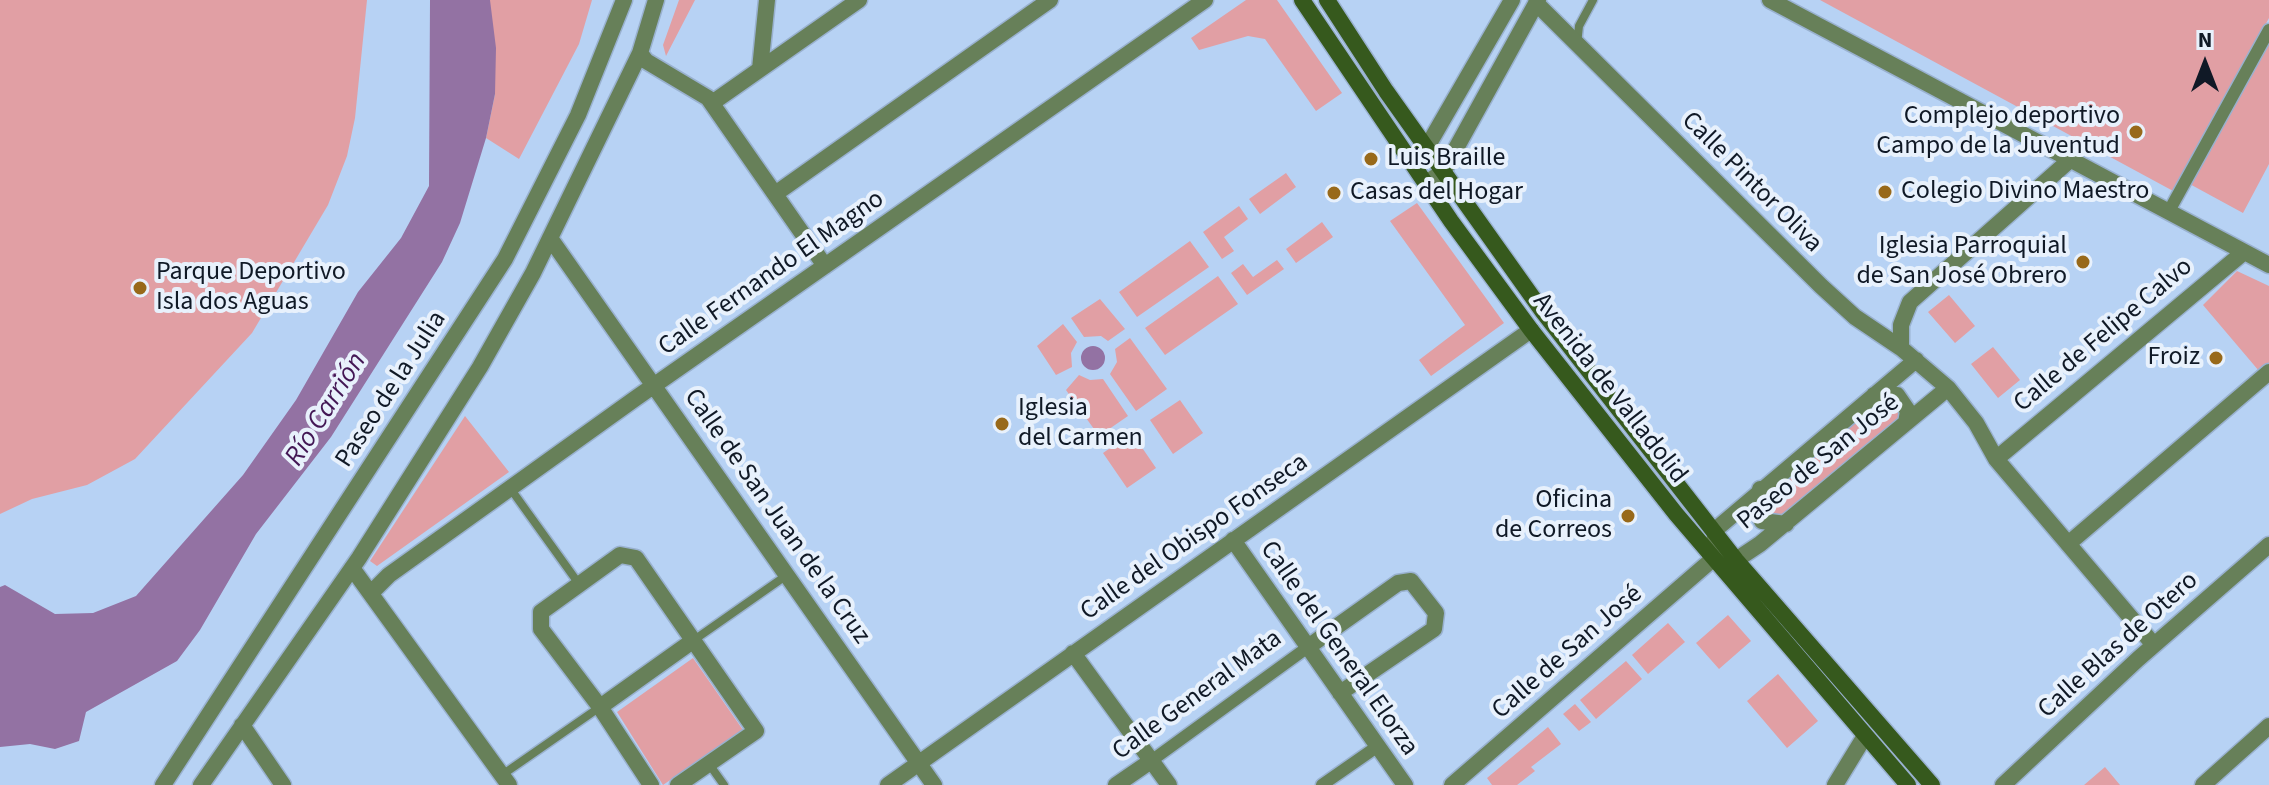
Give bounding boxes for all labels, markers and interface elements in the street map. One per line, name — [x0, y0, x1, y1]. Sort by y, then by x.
north arrow — [2165, 24, 2245, 104]
text: N — [2198, 24, 2212, 56]
place label: Complejo deportivo Campo de la Juventud — [1876, 101, 2120, 162]
street label: Calle Pintor Oliva — [1674, 106, 1828, 260]
marker: Complejo deportivo Campo de la Juventud — [2127, 123, 2145, 141]
place label: Luis Braille — [1387, 143, 1505, 175]
marker: Luis Braille — [1362, 150, 1380, 168]
place label: Colegio Divino Maestro — [1901, 176, 2149, 208]
place label: Casas del Hogar — [1350, 177, 1523, 209]
marker: Colegio Divino Maestro — [1876, 183, 1894, 201]
street label: Calle Fernando El Magno — [653, 184, 891, 364]
marker: Casas del Hogar — [1325, 184, 1343, 202]
place label: Iglesia Parroquial de San José Obrero — [1856, 231, 2067, 292]
street label: Calle de Felipe Calvo — [2008, 252, 2200, 420]
marker: Iglesia Parroquial de San José Obrero — [2074, 253, 2092, 271]
place label: Parque Deportivo Isla dos Aguas — [156, 257, 346, 318]
marker: Parque Deportivo Isla dos Aguas — [131, 279, 149, 297]
street label: Avenida de Valladolid — [1525, 288, 1693, 490]
street label: Paseo de la Julia — [330, 306, 454, 474]
place label: Froiz — [2147, 342, 2200, 374]
water label: Río Carrión — [279, 347, 375, 473]
marker: Froiz — [2207, 349, 2225, 367]
street label: Calle de San Juan de la Cruz — [676, 384, 876, 650]
street label: Paseo de San José — [1732, 388, 1906, 538]
place label: Iglesia del Carmen — [1018, 393, 1143, 454]
marker: Iglesia del Carmen — [993, 415, 1011, 433]
street label: Calle del Obispo Fonseca — [1075, 448, 1315, 628]
place label: Oficina de Correos — [1495, 485, 1612, 546]
marker: Oficina de Correos — [1619, 507, 1637, 525]
street label: Calle del General Elorza — [1252, 536, 1424, 762]
street label: Calle Blas de Otero — [2033, 566, 2205, 726]
street label: Calle de San José — [1487, 579, 1649, 727]
street label: Calle General Mata — [1107, 624, 1289, 768]

